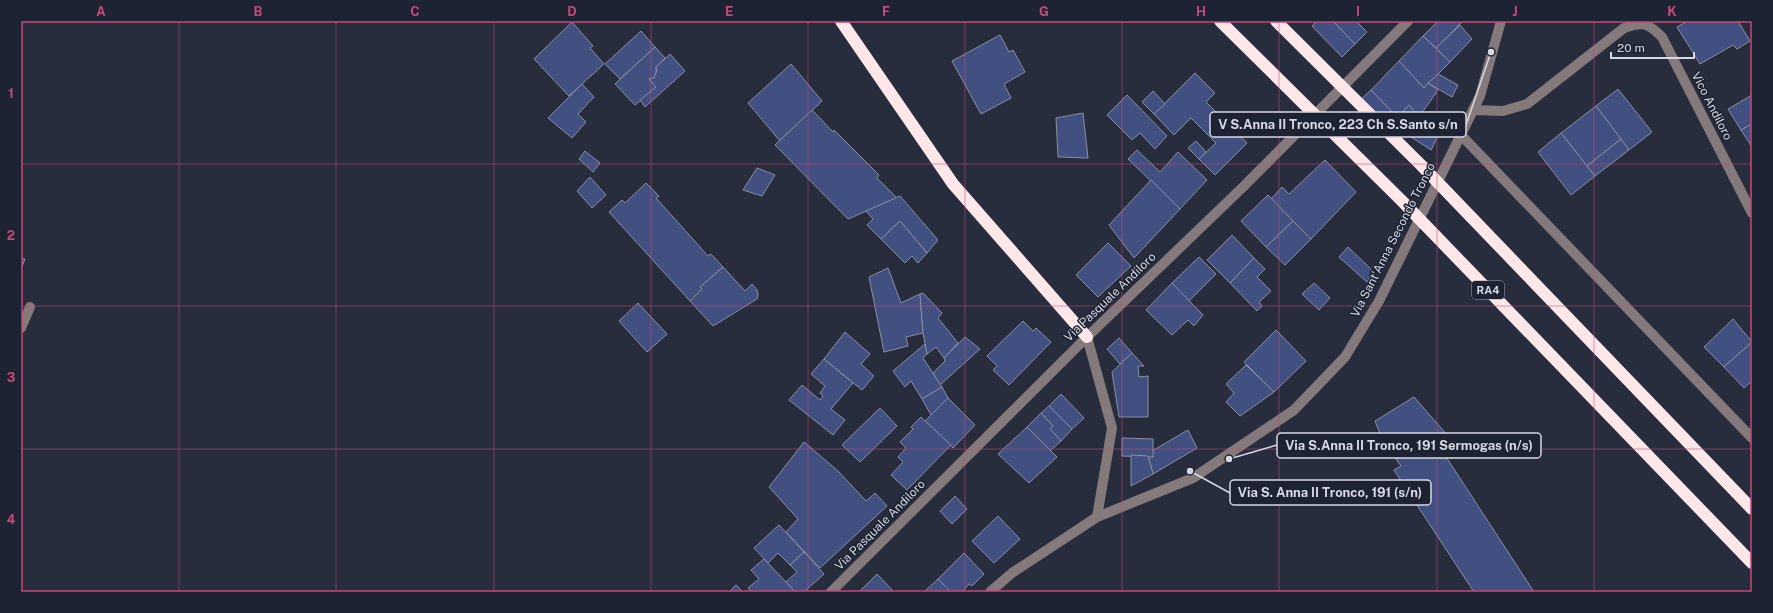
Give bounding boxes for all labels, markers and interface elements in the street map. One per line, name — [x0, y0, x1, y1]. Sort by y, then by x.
text: A — [96, 4, 106, 19]
text: B — [254, 4, 263, 19]
text: C — [410, 4, 420, 19]
text: D — [567, 4, 577, 19]
text: E — [725, 4, 733, 19]
text: F — [882, 4, 890, 19]
text: G — [1039, 4, 1049, 19]
text: H — [1196, 4, 1206, 19]
text: I — [1356, 4, 1360, 19]
text: J — [1512, 4, 1518, 19]
text: K — [1667, 4, 1677, 19]
scale bar — [1611, 34, 1694, 60]
text: 20 m — [1617, 41, 1645, 55]
street label: Vico Andiloro — [1689, 70, 1735, 142]
text: 1 — [8, 86, 14, 101]
callout: V S.Anna II Tronco, 223 Ch S.Santo s/n — [1210, 112, 1466, 137]
text: V S.Anna II Tronco, 223 Ch S.Santo s/n — [1218, 117, 1458, 132]
street label: Via Sant'Anna Secondo Tronco — [1348, 160, 1438, 319]
text: 2 — [7, 228, 15, 243]
street label: Via Pasquale Andiloro — [1061, 250, 1159, 344]
road number: RA4 — [1472, 281, 1504, 299]
text: 3 — [7, 370, 16, 385]
callout: Via S.Anna II Tronco, 191 Sermogas (n/s) — [1277, 433, 1541, 458]
text: Via S.Anna II Tronco, 191 Sermogas (n/s) — [1285, 438, 1533, 453]
street label: Via Pasquale Andiloro — [832, 477, 928, 573]
callout: Via S. Anna II Tronco, 191 (s/n) — [1230, 480, 1431, 505]
text: Via S. Anna II Tronco, 191 (s/n) — [1238, 485, 1422, 500]
text: 4 — [7, 512, 16, 527]

